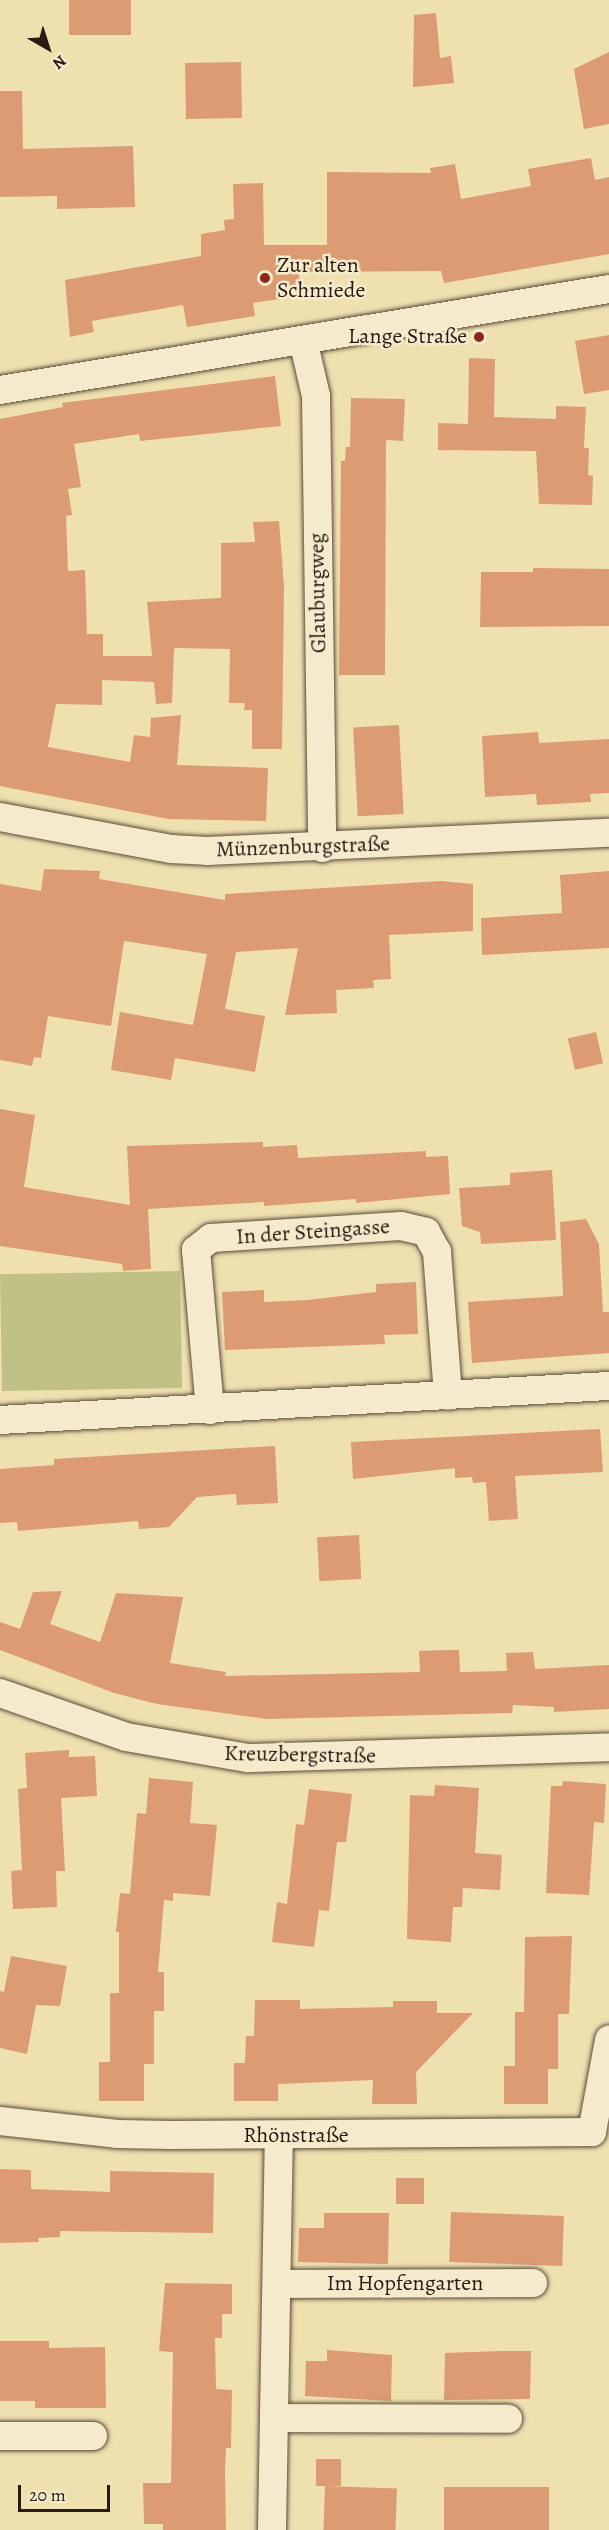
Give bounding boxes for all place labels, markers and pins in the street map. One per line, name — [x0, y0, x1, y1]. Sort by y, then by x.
place label: Zur alten Schmiede — [277, 252, 365, 304]
marker: Zur alten Schmiede — [258, 271, 272, 285]
place label: Lange Straße — [348, 324, 467, 350]
marker: Lange Straße — [472, 330, 486, 344]

